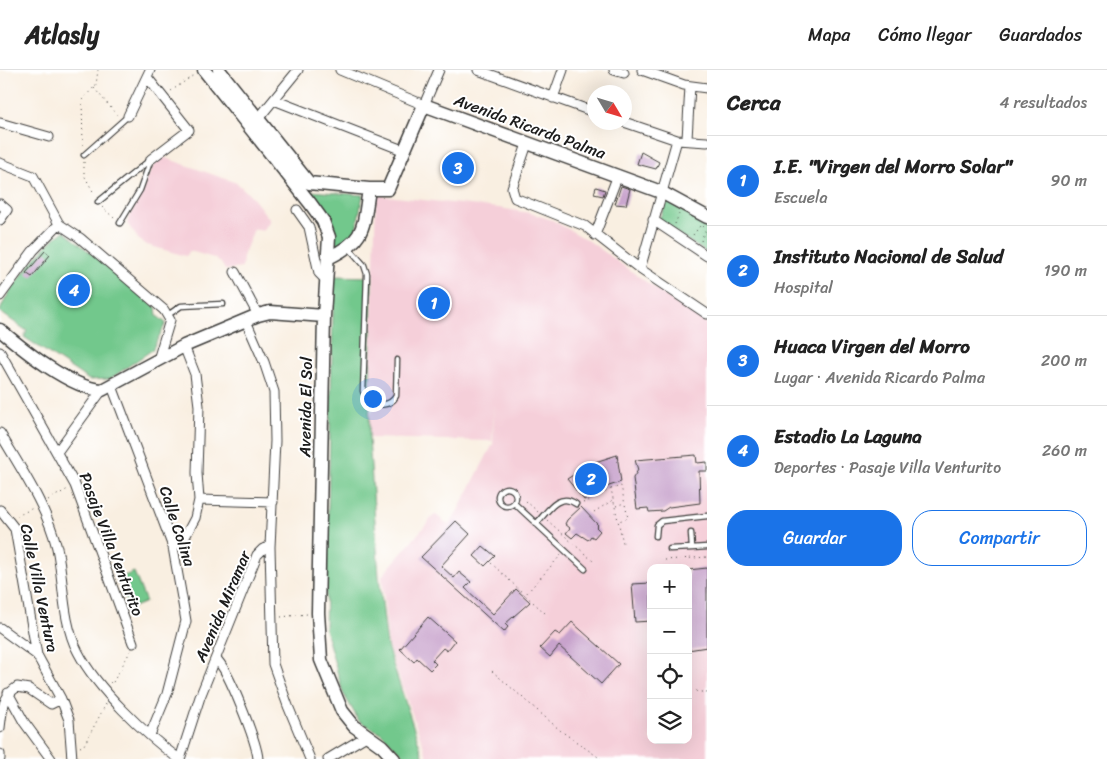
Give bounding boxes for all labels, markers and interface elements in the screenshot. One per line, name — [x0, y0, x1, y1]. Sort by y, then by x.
text: Atlasly — [25, 14, 99, 56]
text: Mapa — [808, 19, 850, 51]
text: Cómo llegar — [878, 19, 971, 51]
text: Guardados — [999, 19, 1082, 51]
text: Cerca — [727, 84, 781, 122]
street label: Avenida Ricardo Palma — [449, 85, 611, 168]
north arrow — [587, 85, 632, 130]
text: 4 resultados — [999, 88, 1087, 117]
pin: 3 — [442, 149, 474, 187]
text: I.E. "Virgen del Morro Solar" — [774, 150, 1012, 183]
text: 1 — [740, 166, 746, 195]
text: 90 m — [1051, 166, 1087, 195]
text: Escuela — [774, 183, 828, 212]
text: Instituto Nacional de Salud — [774, 240, 1003, 273]
text: 2 — [738, 256, 748, 285]
text: 190 m — [1044, 256, 1087, 285]
pin: 4 — [58, 271, 90, 309]
text: Hospital — [774, 273, 833, 302]
pin: 1 — [418, 284, 450, 322]
text: Huaca Virgen del Morro — [774, 330, 970, 363]
text: 3 — [739, 346, 747, 375]
text: 200 m — [1041, 346, 1087, 375]
street label: Avenida El Sol — [290, 356, 321, 458]
text: Lugar · Avenida Ricardo Palma — [774, 363, 985, 392]
your location — [360, 386, 386, 412]
text: Estadio La Laguna — [774, 420, 922, 453]
text: 4 — [738, 436, 748, 465]
text: 260 m — [1042, 436, 1087, 465]
text: Deportes · Pasaje Villa Venturito — [774, 453, 1001, 482]
pin: 2 — [575, 460, 607, 498]
street label: Pasaje Villa Venturito — [71, 468, 152, 620]
street label: Calle Colina — [151, 482, 204, 571]
button: Guardar — [727, 510, 902, 566]
button: Compartir — [912, 510, 1087, 566]
street label: Calle Villa Ventura — [12, 521, 67, 655]
street label: Avenida Miramar — [186, 545, 260, 667]
map controls — [647, 564, 692, 744]
button: + — [647, 564, 692, 609]
button: − — [647, 609, 692, 654]
button: locate — [647, 654, 692, 699]
button: layers — [647, 699, 692, 744]

